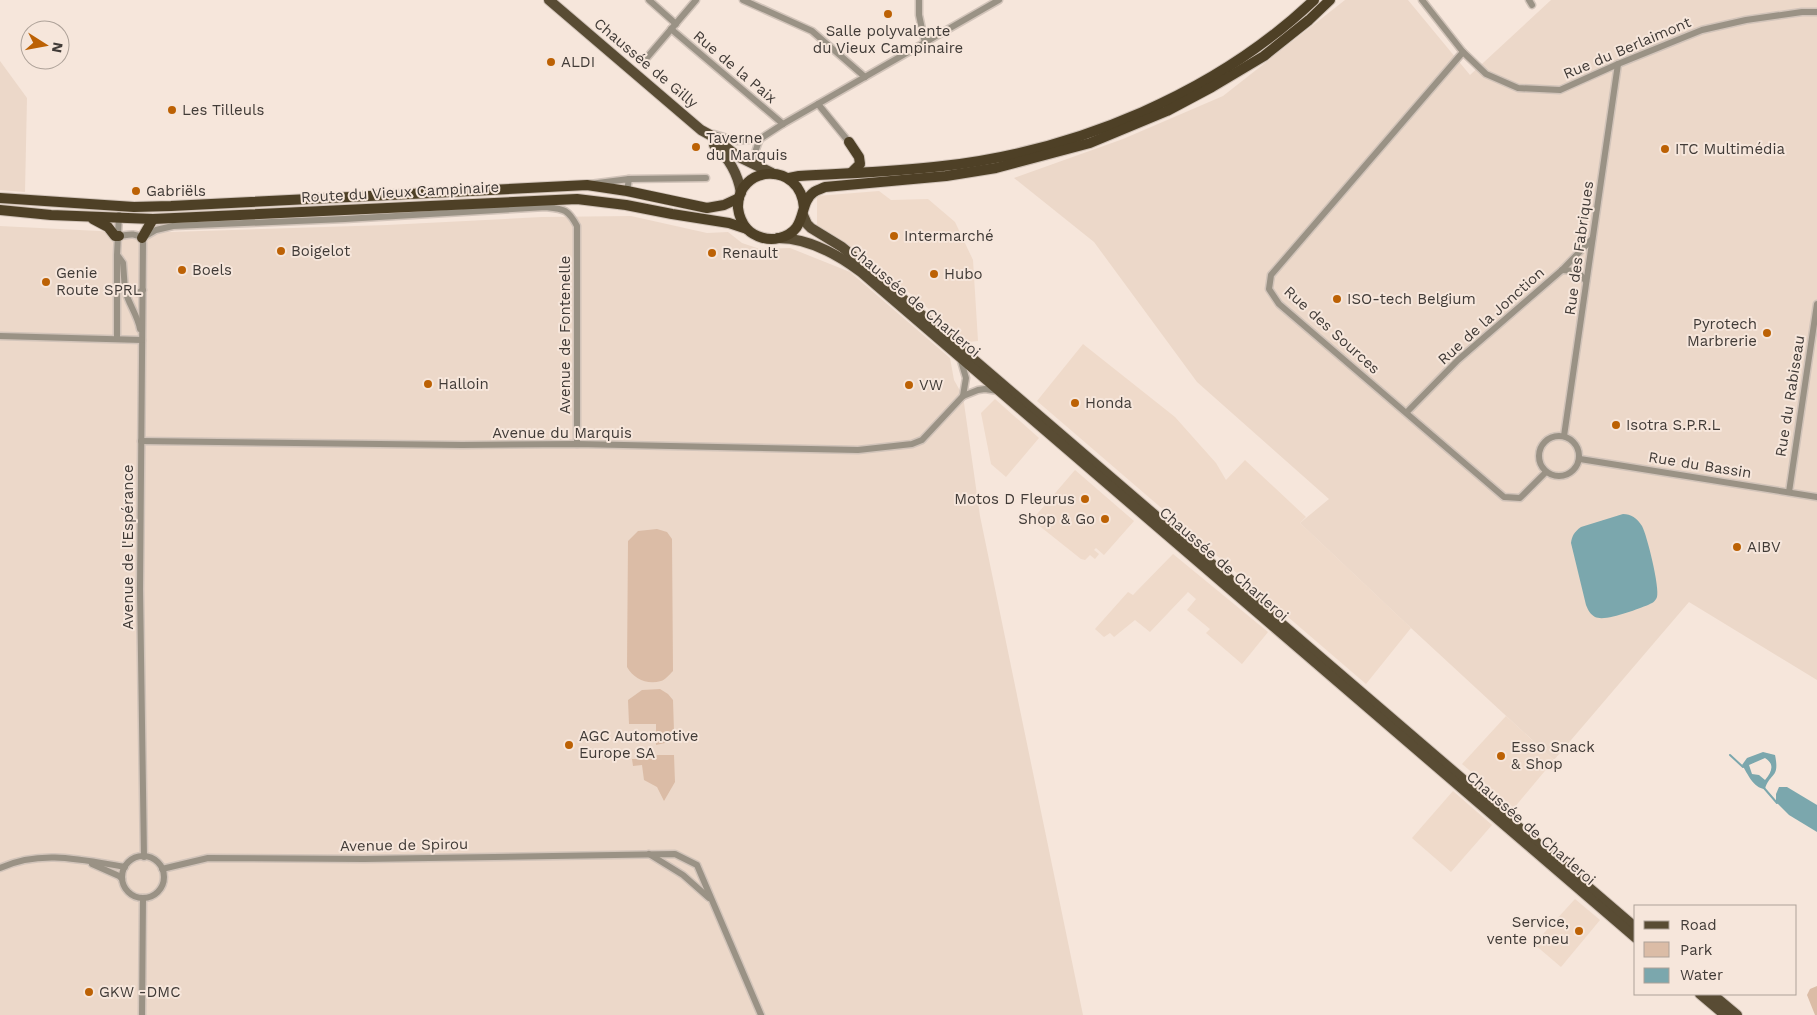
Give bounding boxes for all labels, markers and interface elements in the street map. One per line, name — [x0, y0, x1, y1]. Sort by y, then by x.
marker: Salle polyvalente du Vieux Campinaire — [882, 8, 894, 20]
street label: Rue du Berlaimont — [1560, 13, 1694, 83]
street label: Chaussée de Gilly — [590, 14, 702, 112]
north arrow — [20, 20, 70, 70]
place label: Salle polyvalente du Vieux Campinaire — [813, 22, 963, 57]
street label: Rue de la Paix — [690, 27, 780, 107]
text: N — [49, 41, 67, 54]
place label: ALDI — [561, 53, 595, 71]
marker: ALDI — [545, 56, 557, 68]
place label: Les Tilleuls — [182, 101, 265, 119]
marker: Les Tilleuls — [166, 104, 178, 116]
place label: Taverne du Marquis — [706, 129, 788, 164]
place label: ITC Multimédia — [1675, 140, 1785, 158]
marker: Taverne du Marquis — [690, 141, 702, 153]
marker: ITC Multimédia — [1659, 143, 1671, 155]
street label: Route du Vieux Campinaire — [300, 178, 500, 206]
street label: Rue des Fabriques — [1561, 180, 1597, 316]
place label: Gabriëls — [146, 182, 206, 200]
marker: Gabriëls — [130, 185, 142, 197]
place label: Intermarché — [904, 227, 994, 245]
marker: Intermarché — [888, 230, 900, 242]
street label: Chaussée de Charleroi — [846, 241, 984, 361]
place label: Boigelot — [291, 242, 351, 260]
place label: Renault — [722, 244, 779, 262]
marker: Boigelot — [275, 245, 287, 257]
marker: Renault — [706, 247, 718, 259]
street label: Avenue de Fontenelle — [556, 256, 574, 414]
place label: Boels — [192, 261, 232, 279]
street label: Rue de la Jonction — [1434, 263, 1548, 369]
place label: Genie Route SPRL — [56, 264, 142, 299]
marker: Boels — [176, 264, 188, 276]
place label: Hubo — [944, 265, 983, 283]
marker: Hubo — [928, 268, 940, 280]
marker: Genie Route SPRL — [40, 276, 52, 288]
street label: Rue des Sources — [1280, 282, 1384, 378]
place label: ISO-tech Belgium — [1347, 290, 1476, 308]
marker: ISO-tech Belgium — [1331, 293, 1343, 305]
place label: Pyrotech Marbrerie — [1687, 315, 1757, 350]
marker: Pyrotech Marbrerie — [1761, 327, 1773, 339]
street label: Rue du Rabiseau — [1772, 334, 1808, 458]
place label: Halloin — [438, 375, 489, 393]
place label: VW — [919, 376, 943, 394]
marker: Halloin — [422, 378, 434, 390]
marker: VW — [903, 379, 915, 391]
place label: Honda — [1085, 394, 1133, 412]
marker: Honda — [1069, 397, 1081, 409]
place label: Isotra S.P.R.L — [1626, 416, 1720, 434]
marker: Isotra S.P.R.L — [1610, 419, 1622, 431]
street label: Avenue du Marquis — [492, 424, 632, 442]
street label: Rue du Bassin — [1647, 448, 1753, 482]
street label: Avenue de l'Espérance — [119, 464, 137, 630]
place label: Motos D Fleurus — [954, 490, 1075, 508]
marker: Motos D Fleurus — [1079, 493, 1091, 505]
street label: Chaussée de Charleroi — [1156, 503, 1292, 625]
place label: Shop & Go — [1018, 510, 1095, 528]
marker: Shop & Go — [1099, 513, 1111, 525]
place label: AIBV — [1747, 538, 1781, 556]
marker: AIBV — [1731, 541, 1743, 553]
place label: AGC Automotive Europe SA — [579, 727, 698, 762]
place label: Esso Snack & Shop — [1511, 738, 1595, 773]
marker: AGC Automotive Europe SA — [563, 739, 575, 751]
marker: Esso Snack & Shop — [1495, 750, 1507, 762]
street label: Chaussée de Charleroi — [1463, 767, 1599, 889]
street label: Avenue de Spirou — [340, 835, 468, 855]
legend — [1634, 905, 1797, 995]
place label: Service, vente pneu — [1487, 913, 1569, 948]
text: Road — [1680, 916, 1717, 934]
marker: Service, vente pneu — [1573, 925, 1585, 937]
text: Park — [1680, 941, 1713, 959]
text: Water — [1680, 966, 1723, 984]
place label: GKW -DMC — [99, 983, 180, 1001]
marker: GKW -DMC — [83, 986, 95, 998]

